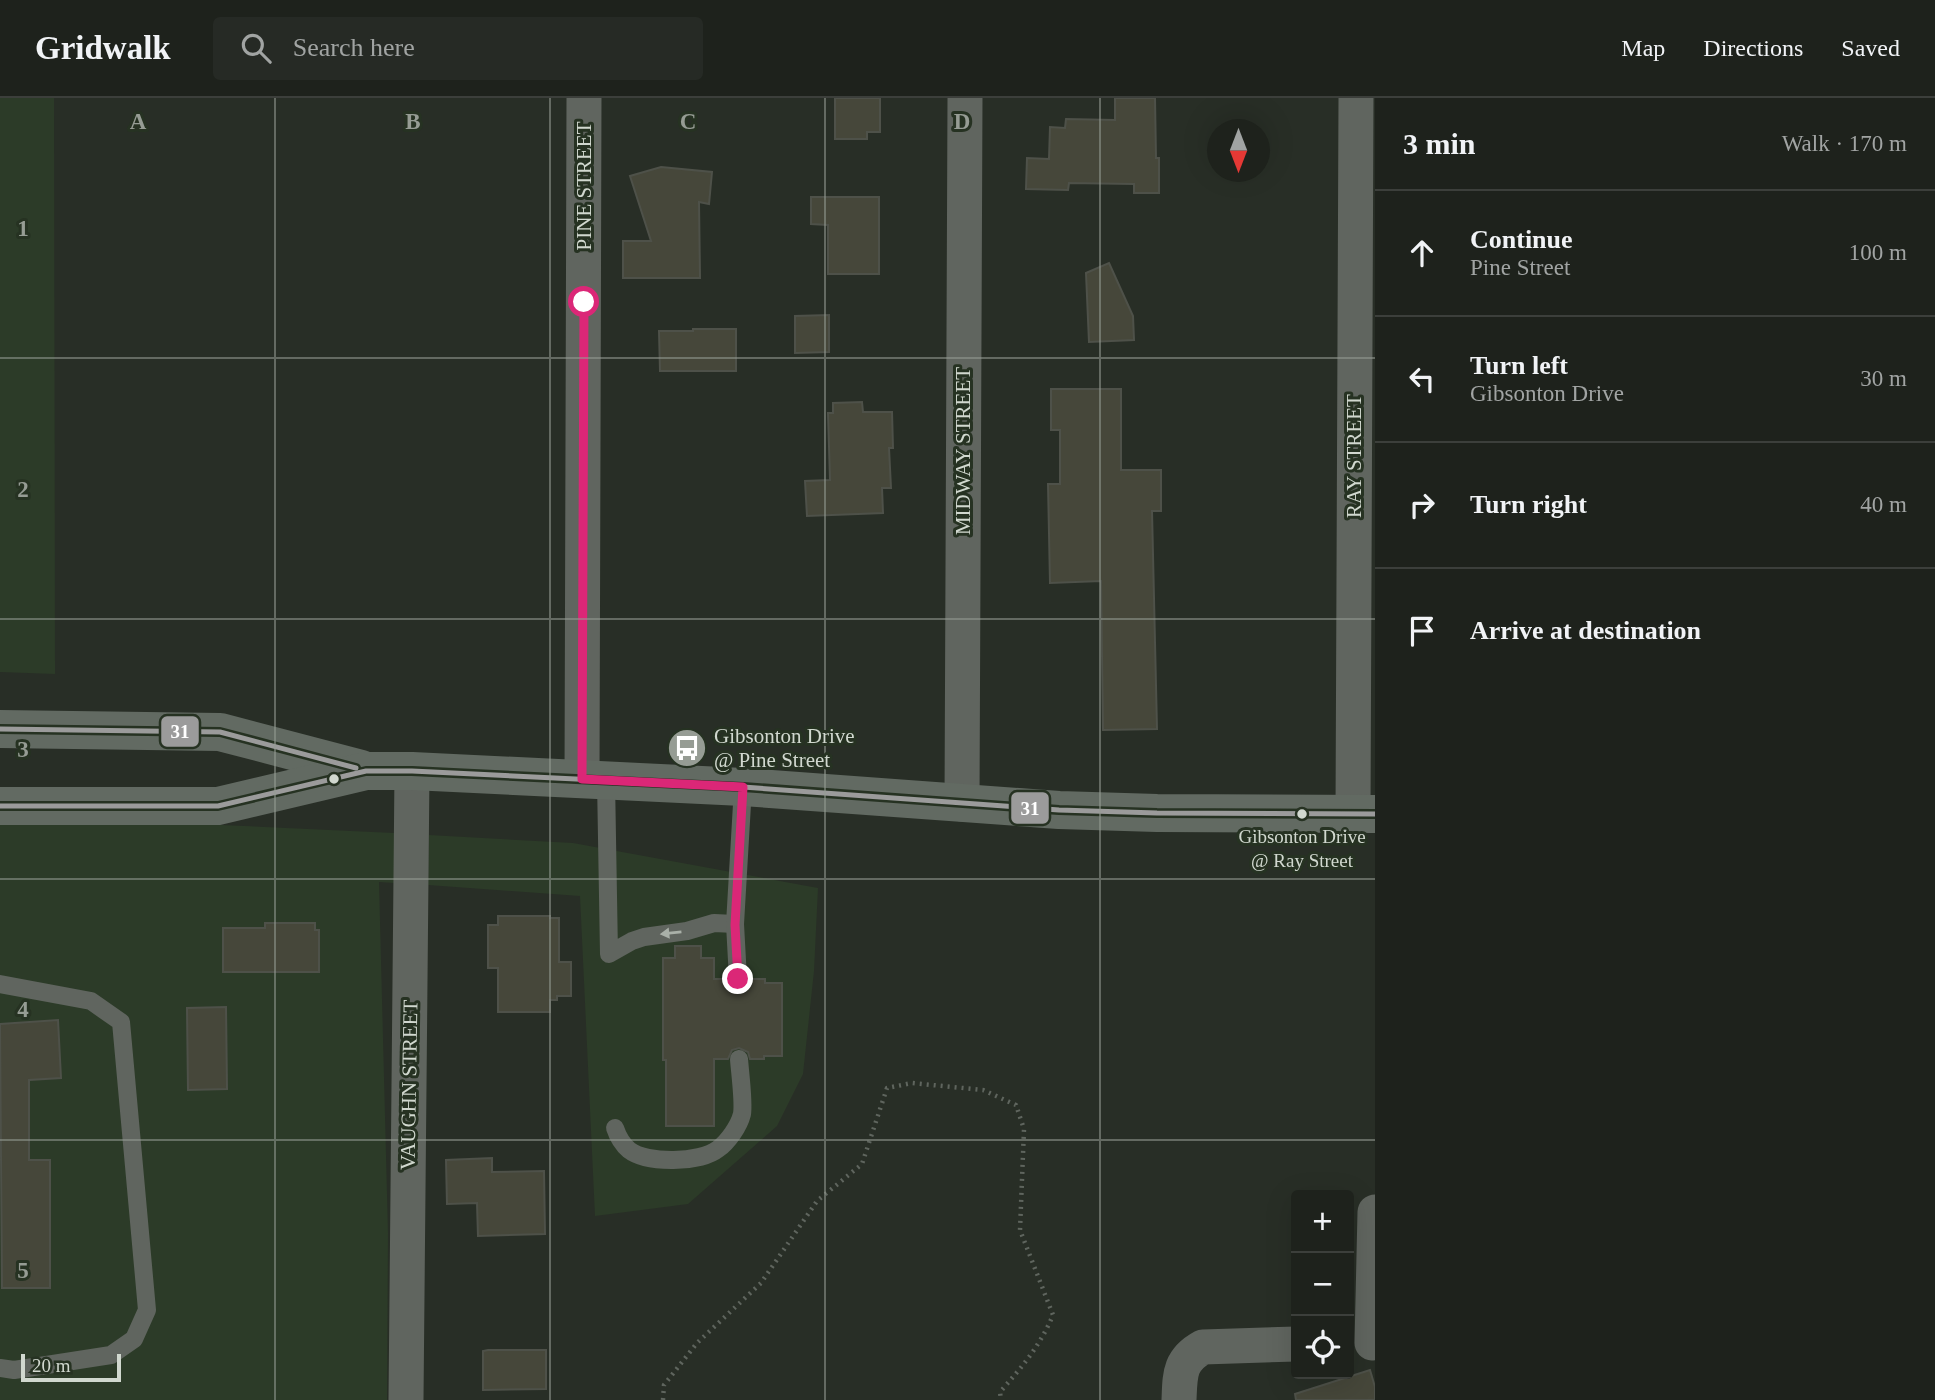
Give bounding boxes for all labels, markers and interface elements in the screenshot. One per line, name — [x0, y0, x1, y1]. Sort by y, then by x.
search box — [213, 17, 703, 80]
icon: search — [237, 29, 275, 67]
text: Gridwalk — [35, 30, 171, 66]
text: Search here — [293, 33, 415, 62]
text: Map — [1621, 35, 1665, 61]
text: Directions — [1703, 35, 1803, 61]
text: Saved — [1841, 35, 1900, 61]
text: A — [130, 109, 147, 134]
text: B — [405, 109, 421, 134]
text: C — [680, 109, 696, 134]
text: D — [954, 109, 970, 134]
north arrow — [1207, 119, 1270, 182]
street label: PINE STREET — [572, 121, 596, 250]
text: 3 min — [1403, 127, 1476, 160]
text: Walk · 170 m — [1782, 131, 1907, 156]
text: 1 — [17, 216, 29, 241]
text: Continue — [1470, 225, 1573, 254]
icon: ahead — [1403, 234, 1441, 272]
text: 100 m — [1849, 240, 1907, 265]
text: Pine Street — [1470, 255, 1570, 280]
route start — [568, 286, 599, 317]
text: Turn left — [1470, 351, 1568, 380]
icon: left — [1403, 360, 1441, 398]
text: 30 m — [1860, 366, 1907, 391]
street label: MIDWAY STREET — [951, 367, 975, 535]
text: Gibsonton Drive — [1470, 381, 1624, 406]
street label: RAY STREET — [1342, 394, 1366, 518]
text: 2 — [17, 477, 29, 502]
icon: right — [1403, 486, 1441, 524]
text: Turn right — [1470, 490, 1587, 519]
text: 40 m — [1860, 492, 1907, 517]
icon: arrive — [1403, 612, 1441, 650]
text: Arrive at destination — [1470, 616, 1701, 645]
line badge: 31 — [160, 715, 200, 748]
text: 31 — [171, 721, 190, 742]
place label: Gibsonton Drive @ Pine Street — [714, 724, 855, 772]
bus stop icon: Gibsonton Drive @ Pine Street — [666, 727, 708, 769]
text: 3 — [17, 737, 29, 762]
unlabelled marker — [327, 772, 341, 786]
line badge: 31 — [1010, 791, 1050, 825]
text: 31 — [1021, 798, 1040, 819]
marker: Gibsonton Drive @ Ray Street — [1295, 807, 1309, 821]
place label: Gibsonton Drive @ Ray Street — [1238, 826, 1366, 871]
one-way arrow — [660, 928, 682, 939]
route end — [722, 963, 753, 994]
text: 4 — [17, 997, 29, 1022]
street label: VAUGHN STREET — [396, 999, 422, 1170]
map controls — [1291, 1190, 1354, 1379]
button: + — [1291, 1190, 1354, 1253]
button: − — [1291, 1253, 1354, 1316]
text: 5 — [17, 1258, 29, 1283]
button: locate — [1291, 1316, 1354, 1379]
scale bar — [21, 1351, 121, 1383]
text: 20 m — [32, 1355, 71, 1376]

